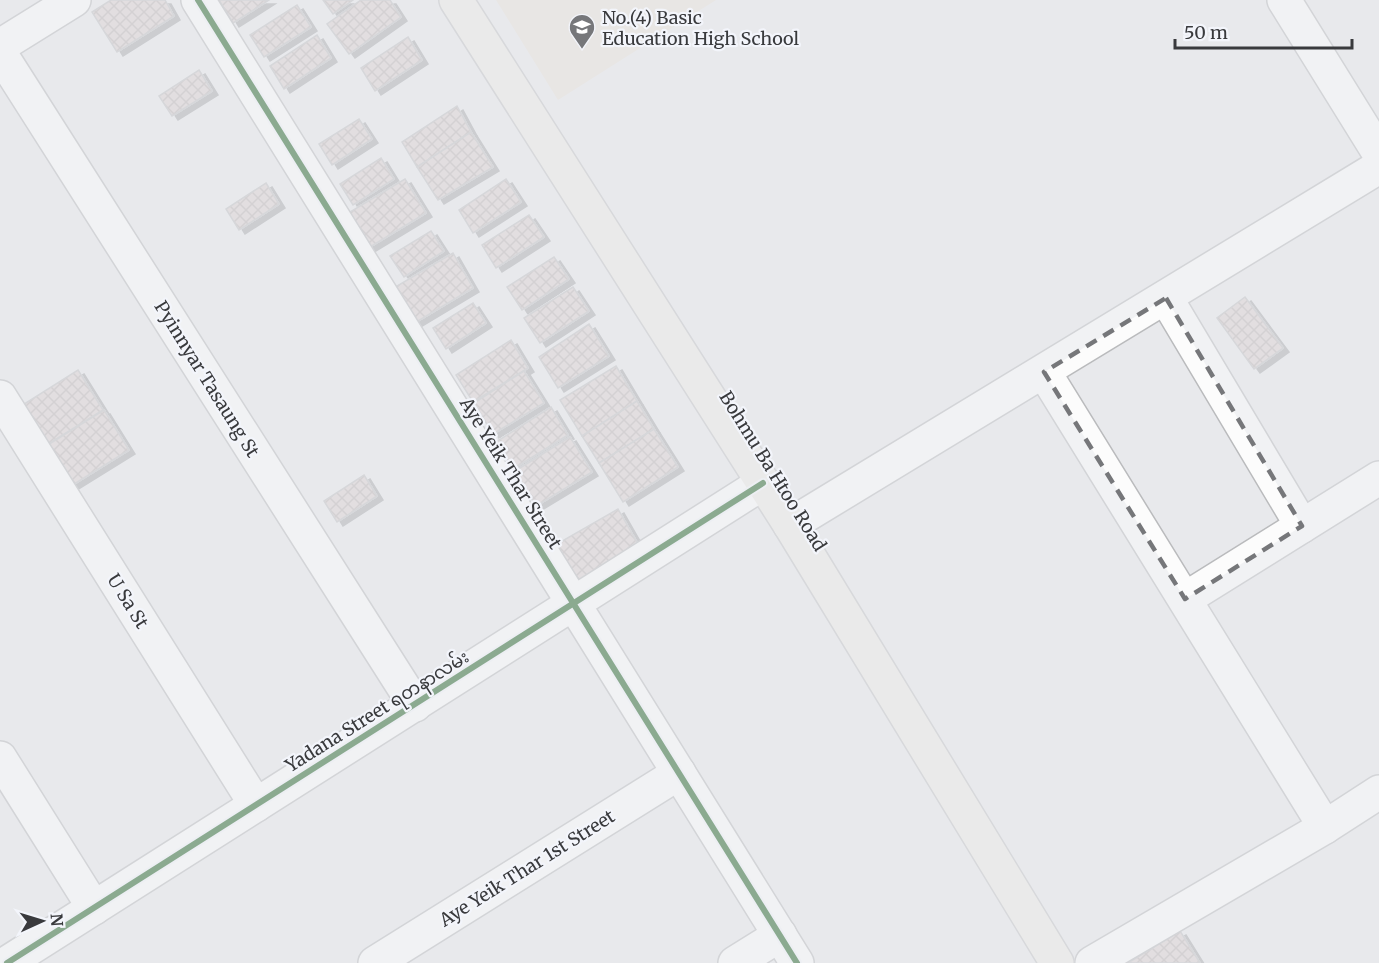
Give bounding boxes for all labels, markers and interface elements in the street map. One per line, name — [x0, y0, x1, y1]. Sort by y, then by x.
place label: No.(4) Basic Education High School — [602, 6, 800, 50]
school or university icon: No.(4) Basic Education High School — [567, 12, 597, 50]
scale bar — [1175, 12, 1352, 50]
text: 50 m — [1184, 21, 1228, 44]
street label: Pyinnyar Tasaung St — [150, 297, 264, 461]
street label: Bohmu Ba Htoo Road — [714, 387, 832, 555]
street label: Aye Yeik Thar Street — [455, 392, 567, 553]
street label: U Sa St — [102, 569, 154, 633]
street label: Yadana Street ရတနာလမ်း — [280, 644, 475, 781]
street label: Aye Yeik Thar 1st Street — [434, 805, 619, 932]
north arrow — [12, 891, 72, 951]
text: N — [47, 913, 67, 927]

